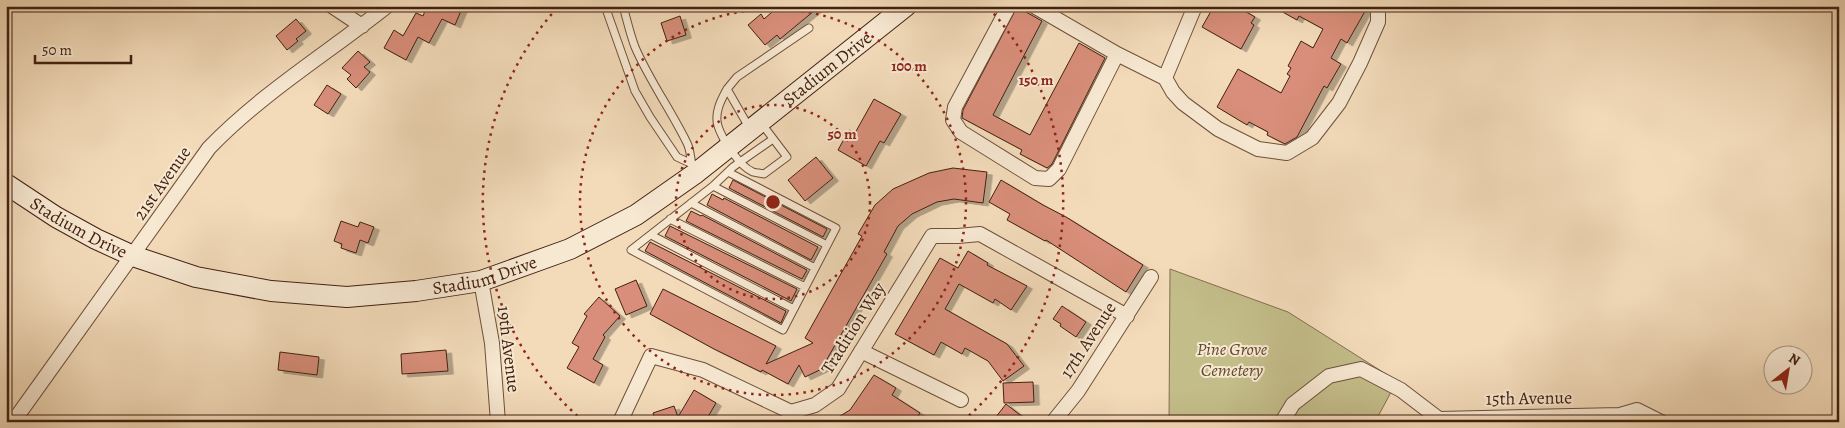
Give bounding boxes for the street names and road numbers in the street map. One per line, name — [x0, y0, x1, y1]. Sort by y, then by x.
street label: Stadium Drive — [778, 26, 877, 111]
street label: 21st Avenue — [128, 141, 196, 225]
street label: Stadium Drive — [26, 191, 131, 264]
street label: Stadium Drive — [431, 250, 540, 300]
street label: Tradition Way — [815, 277, 891, 378]
street label: 17th Avenue — [1054, 297, 1122, 383]
street label: 19th Avenue — [492, 304, 526, 394]
street label: 15th Avenue — [1485, 385, 1573, 411]

